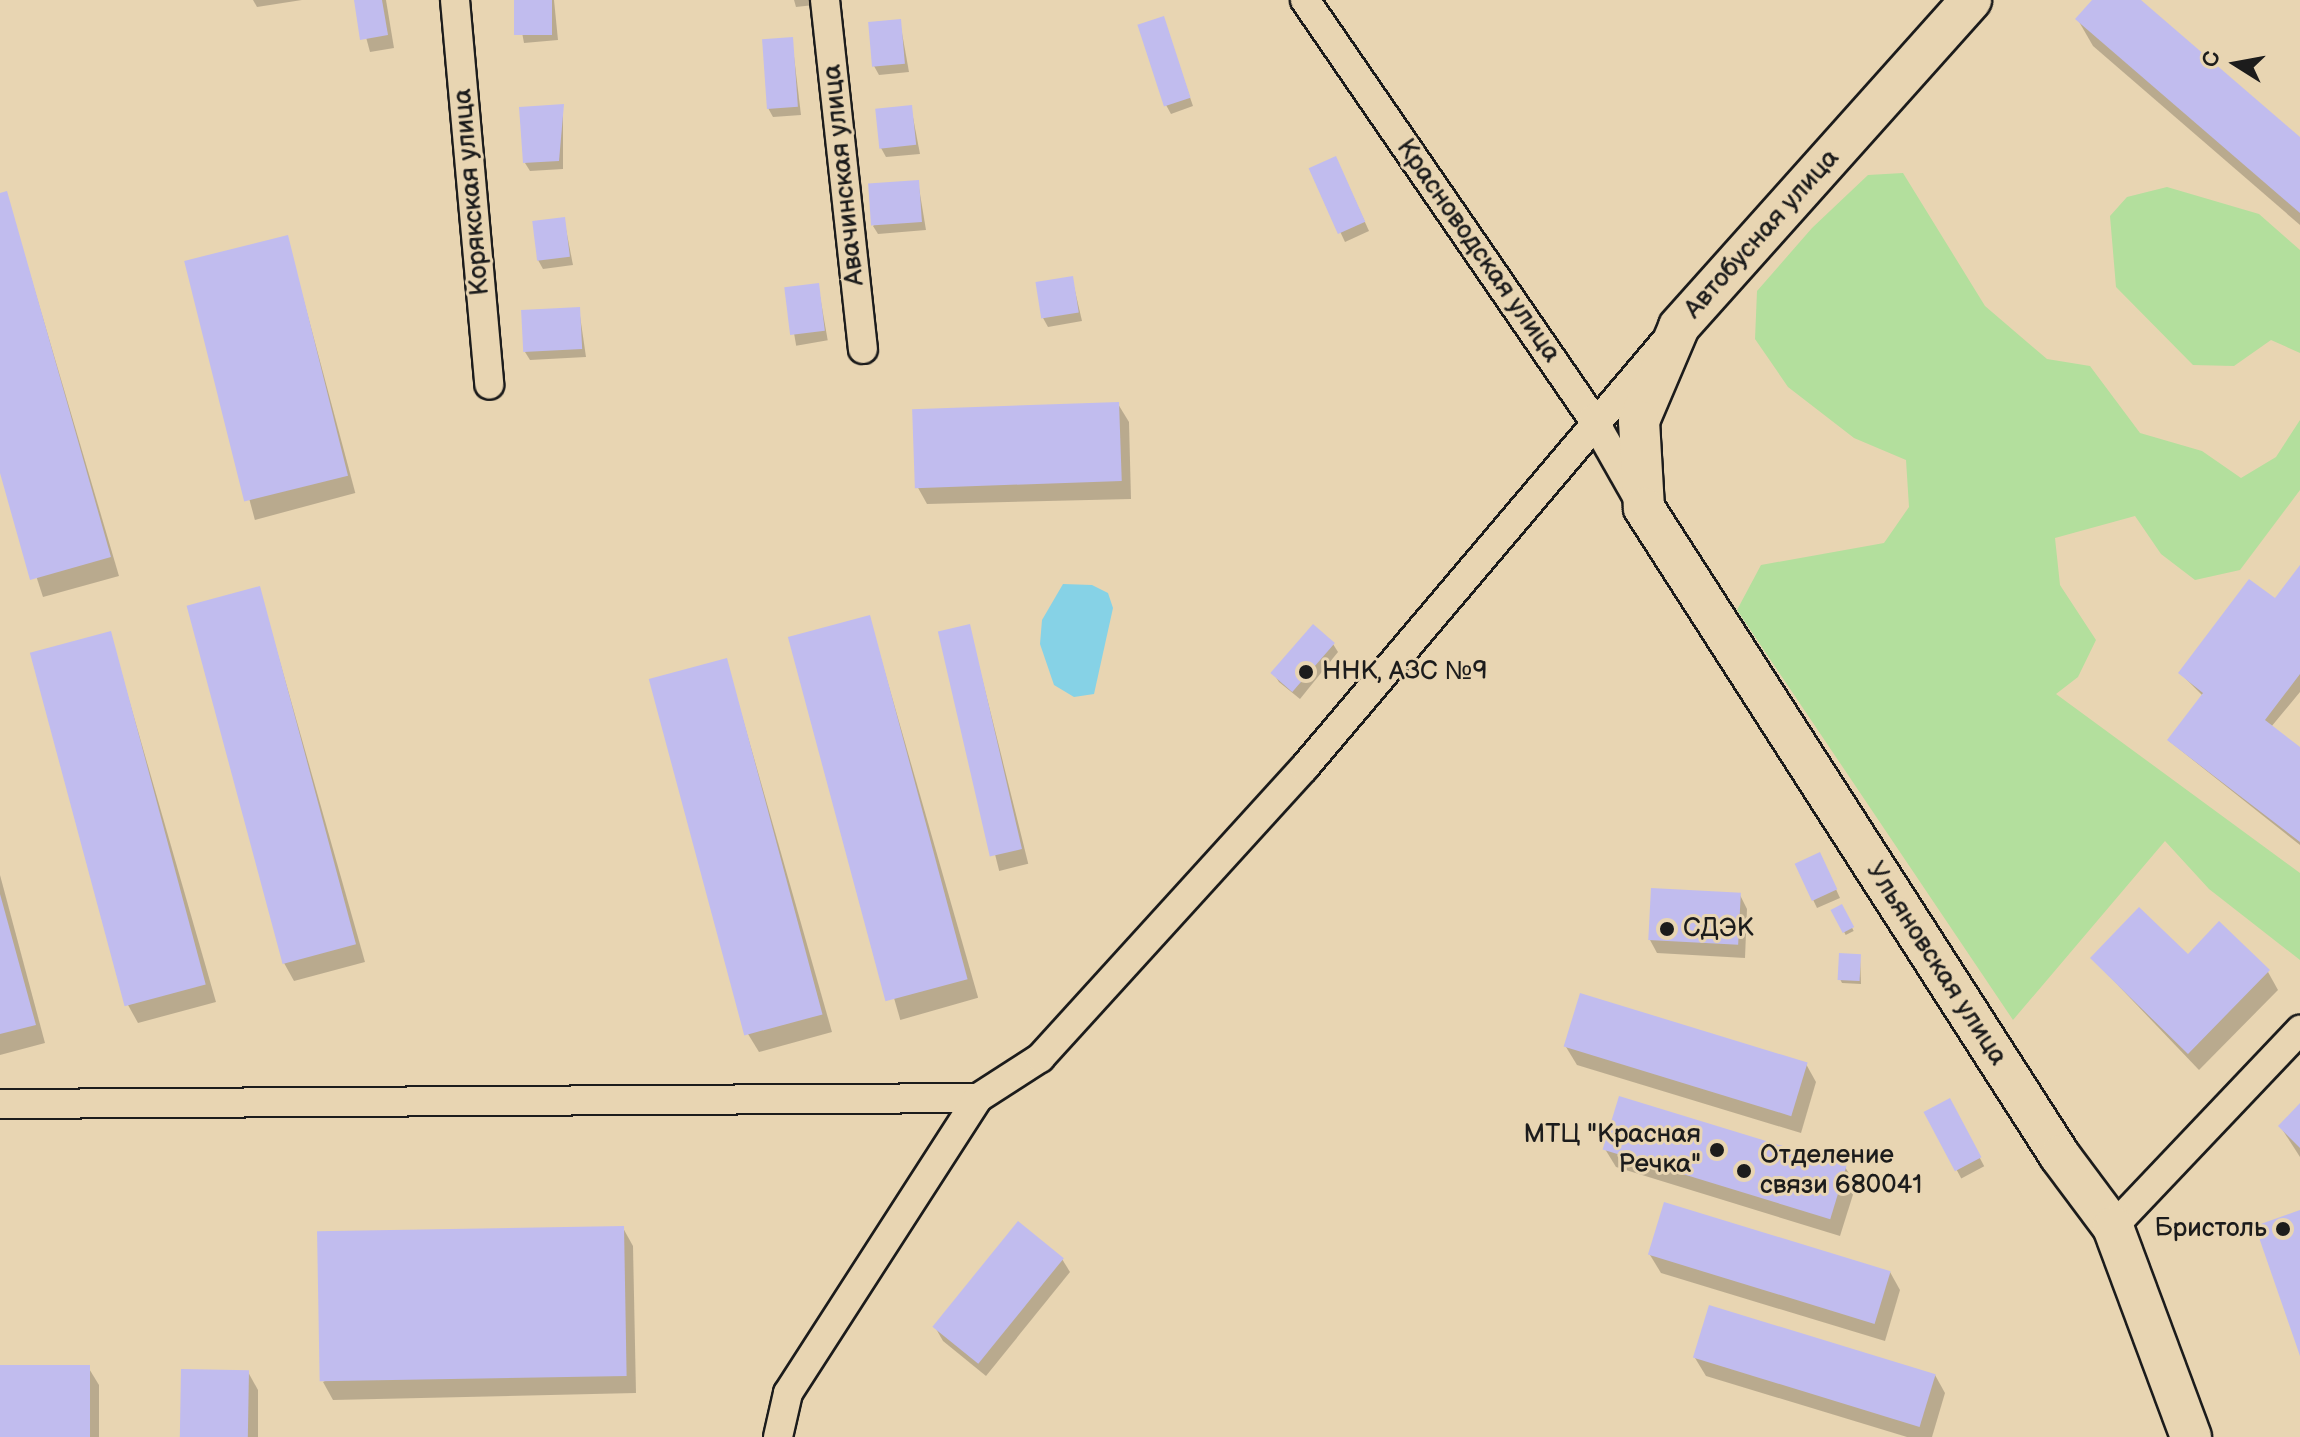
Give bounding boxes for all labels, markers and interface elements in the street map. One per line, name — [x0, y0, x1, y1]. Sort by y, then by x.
north arrow — [2196, 24, 2276, 104]
text: С — [2197, 49, 2227, 69]
street label: Авачинская улица — [817, 63, 871, 287]
street label: Корякская улица — [447, 87, 497, 297]
street label: Красноводская улица — [1389, 134, 1567, 368]
street label: Автобусная улица — [1678, 143, 1846, 325]
place label: ННК, АЗС №9 — [1322, 656, 1488, 688]
marker: ННК, АЗС №9 — [1297, 663, 1315, 681]
street label: Ульяновская улица — [1859, 857, 2013, 1071]
place label: СДЭК — [1683, 913, 1753, 945]
marker: СДЭК — [1658, 920, 1676, 938]
place label: МТЦ "Красная Речка" — [1523, 1119, 1701, 1180]
place label: Отделение связи 680041 — [1760, 1140, 1922, 1202]
marker: МТЦ "Красная Речка" — [1708, 1141, 1726, 1159]
marker: Отделение связи 680041 — [1735, 1162, 1753, 1180]
place label: Бристоль — [2155, 1213, 2267, 1245]
marker: Бристоль — [2274, 1220, 2292, 1238]

